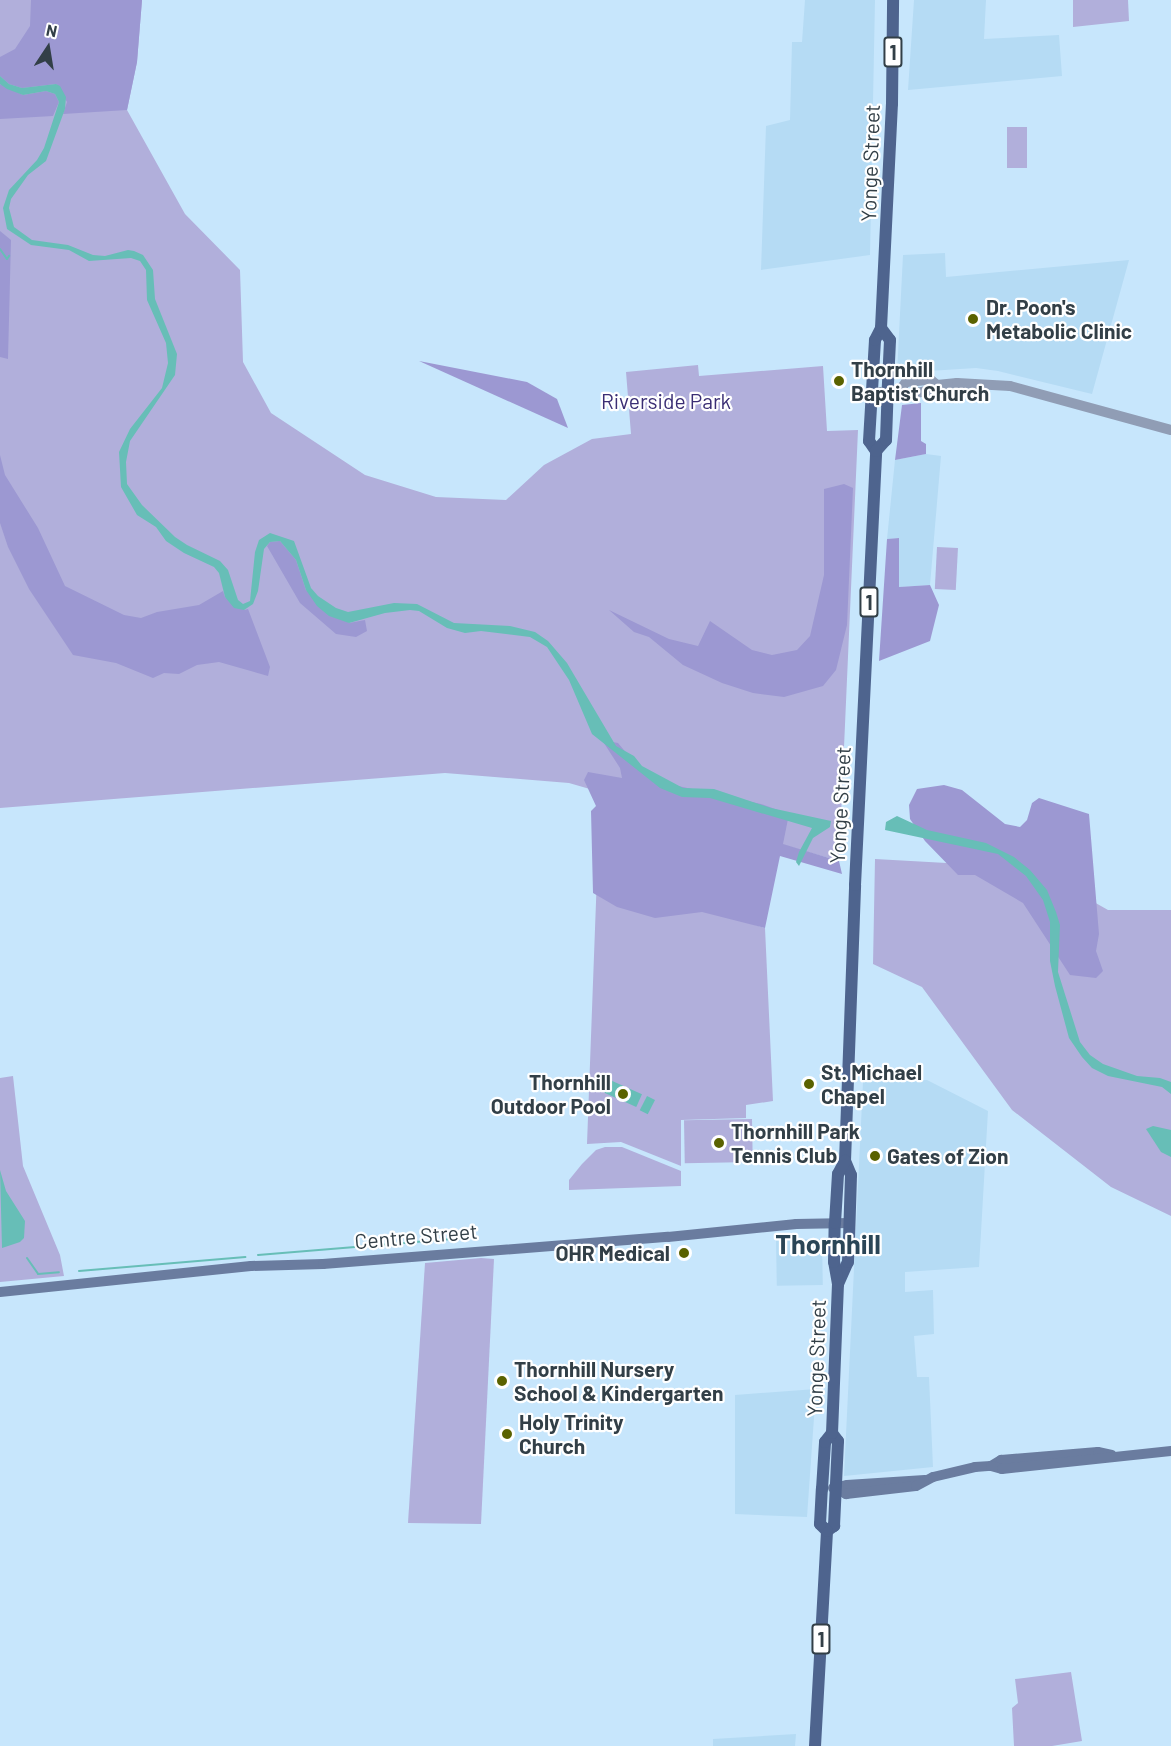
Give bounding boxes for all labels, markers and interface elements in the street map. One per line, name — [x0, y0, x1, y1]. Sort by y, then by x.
north arrow — [18, 18, 78, 78]
text: N — [45, 20, 59, 40]
road number: 1 — [882, 35, 904, 69]
street label: Yonge Street — [855, 104, 885, 222]
place label: Dr. Poon's Metabolic Clinic — [986, 294, 1132, 344]
marker: Dr. Poon's Metabolic Clinic — [964, 310, 982, 328]
place label: Thornhill Baptist Church — [851, 356, 989, 406]
marker: Thornhill Baptist Church — [832, 374, 846, 388]
park label: Riverside Park — [601, 388, 731, 414]
road number: 1 — [858, 585, 880, 619]
street label: Yonge Street — [824, 746, 856, 864]
place label: St. Michael Chapel — [821, 1059, 922, 1109]
place label: Thornhill Outdoor Pool — [491, 1069, 611, 1119]
marker: St. Michael Chapel — [802, 1077, 816, 1091]
marker: Thornhill Outdoor Pool — [616, 1087, 630, 1101]
place label: Thornhill Park Tennis Club — [731, 1118, 860, 1168]
marker: Thornhill Park Tennis Club — [712, 1136, 726, 1150]
place label: Gates of Zion — [887, 1143, 1009, 1169]
marker: Gates of Zion — [868, 1149, 882, 1163]
street label: Centre Street — [354, 1218, 478, 1254]
district label: Thornhill — [775, 1228, 881, 1260]
place label: OHR Medical — [555, 1240, 670, 1266]
marker: OHR Medical — [675, 1244, 693, 1262]
street label: Yonge Street — [801, 1299, 831, 1417]
place label: Thornhill Nursery School & Kindergarten — [514, 1356, 723, 1406]
marker: Thornhill Nursery School & Kindergarten — [495, 1374, 509, 1388]
place label: Holy Trinity Church — [519, 1409, 624, 1459]
marker: Holy Trinity Church — [500, 1427, 514, 1441]
road number: 1 — [810, 1622, 832, 1656]

